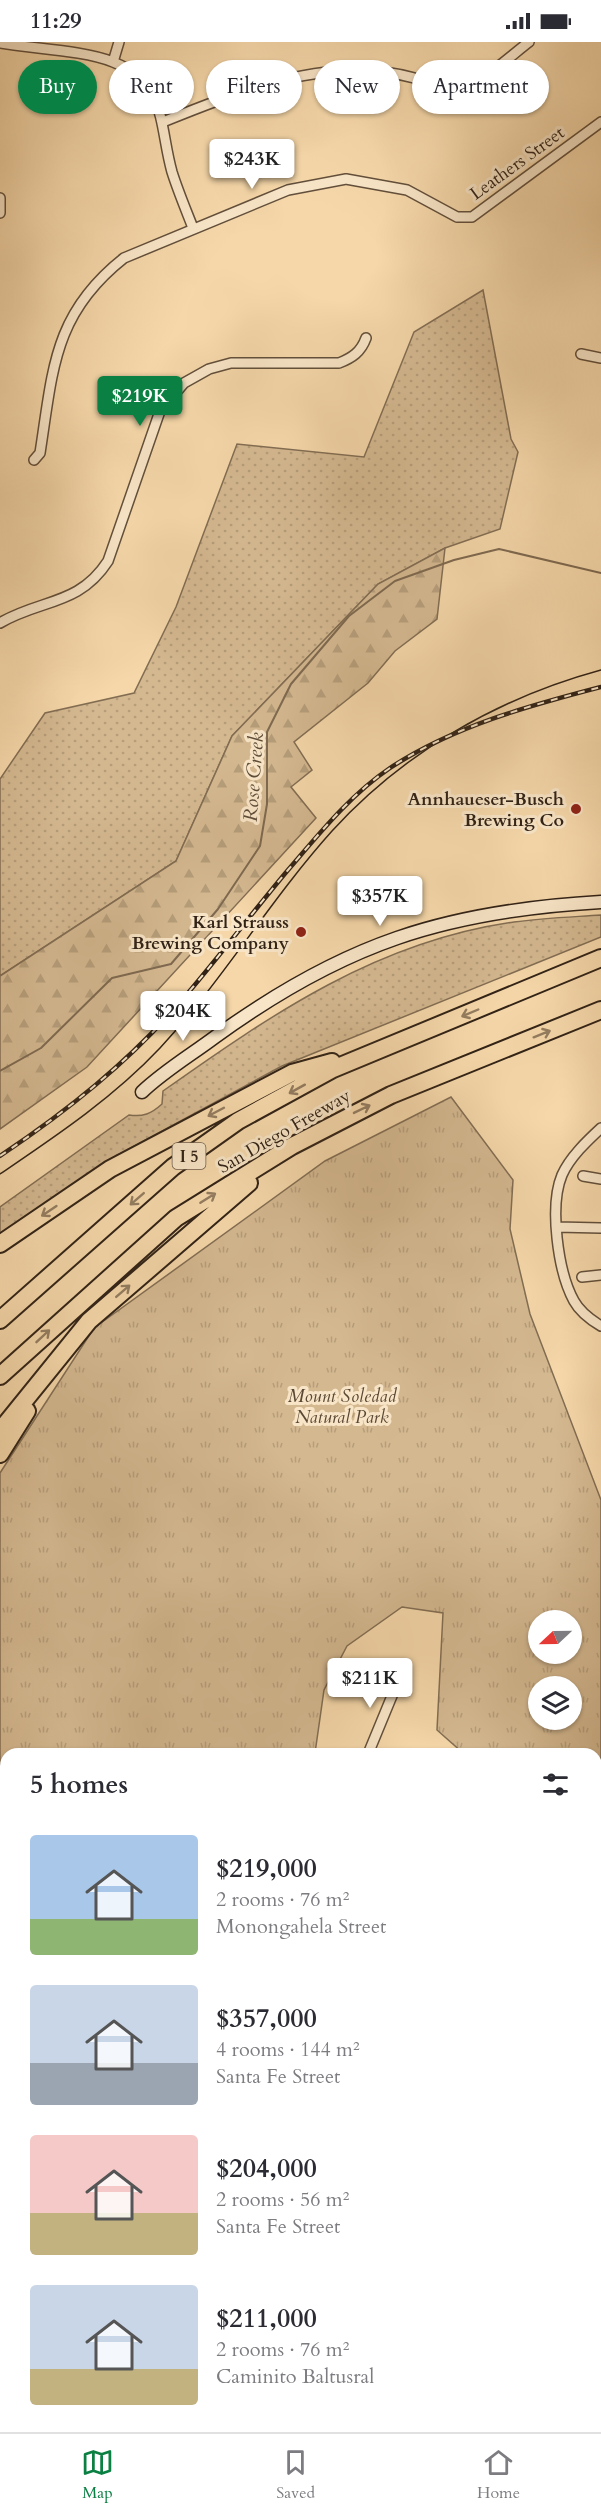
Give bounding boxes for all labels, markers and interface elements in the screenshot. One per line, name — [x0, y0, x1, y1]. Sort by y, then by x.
text: 11:29 — [30, 6, 81, 36]
chip: Buy — [18, 60, 97, 114]
chip: Rent — [109, 60, 194, 114]
chip: Filters — [206, 60, 302, 114]
chip: New — [314, 60, 400, 114]
chip: Apartment — [412, 60, 549, 114]
street label: Leathers Street — [465, 120, 570, 206]
pin: $243K — [210, 139, 294, 190]
text: $243K — [223, 145, 281, 172]
pin: $219K — [98, 376, 182, 427]
text: $219K — [111, 382, 169, 409]
water label: Rose Creek — [237, 731, 270, 823]
place label: Annhaueser-Busch Brewing Co — [408, 787, 564, 833]
marker: Annhaueser-Busch Brewing Co — [569, 802, 583, 816]
pin: $357K — [338, 876, 422, 927]
text: $357K — [351, 882, 409, 909]
place label: Karl Strauss Brewing Company — [131, 910, 290, 956]
marker: Karl Strauss Brewing Company — [294, 925, 308, 939]
pin: $204K — [141, 991, 225, 1042]
text: $204K — [154, 997, 212, 1024]
one-way arrow — [461, 1008, 479, 1019]
one-way arrow — [532, 1028, 551, 1039]
street label: San Diego Freeway — [213, 1083, 356, 1180]
one-way arrow — [289, 1083, 306, 1095]
one-way arrow — [353, 1102, 371, 1114]
one-way arrow — [208, 1107, 226, 1118]
road number: I 5 — [172, 1143, 206, 1169]
one-way arrow — [130, 1192, 145, 1206]
one-way arrow — [200, 1192, 216, 1204]
one-way arrow — [41, 1205, 58, 1217]
one-way arrow — [115, 1285, 131, 1298]
one-way arrow — [35, 1329, 50, 1343]
park label: Mount Soledad Natural Park — [288, 1384, 398, 1430]
north arrow — [528, 1610, 582, 1664]
map controls — [528, 1610, 582, 1730]
pin: $211K — [328, 1658, 412, 1709]
text: $211K — [341, 1664, 399, 1691]
button: layers — [528, 1676, 582, 1730]
text: 5 homes — [30, 1767, 128, 1802]
icon: filters — [539, 1768, 572, 1801]
text: $219,000 — [216, 1851, 317, 1886]
icon: home — [78, 1859, 150, 1931]
text: 2 rooms · 76 m² — [216, 1886, 349, 1913]
text: Monongahela Street — [216, 1913, 386, 1940]
text: $357,000 — [216, 2001, 317, 2036]
icon: home — [78, 2009, 150, 2081]
text: 4 rooms · 144 m² — [216, 2036, 360, 2063]
text: Santa Fe Street — [216, 2063, 340, 2090]
text: $204,000 — [216, 2151, 317, 2186]
icon: home — [78, 2159, 150, 2231]
text: 2 rooms · 56 m² — [216, 2186, 349, 2213]
text: Santa Fe Street — [216, 2213, 340, 2240]
text: $211,000 — [216, 2301, 317, 2336]
icon: home — [78, 2309, 150, 2381]
text: 2 rooms · 76 m² — [216, 2336, 349, 2363]
text: Caminito Baltusral — [216, 2363, 374, 2390]
tab: Map — [81, 2446, 114, 2504]
tab: Saved — [276, 2446, 315, 2504]
tab: Home — [477, 2446, 520, 2504]

